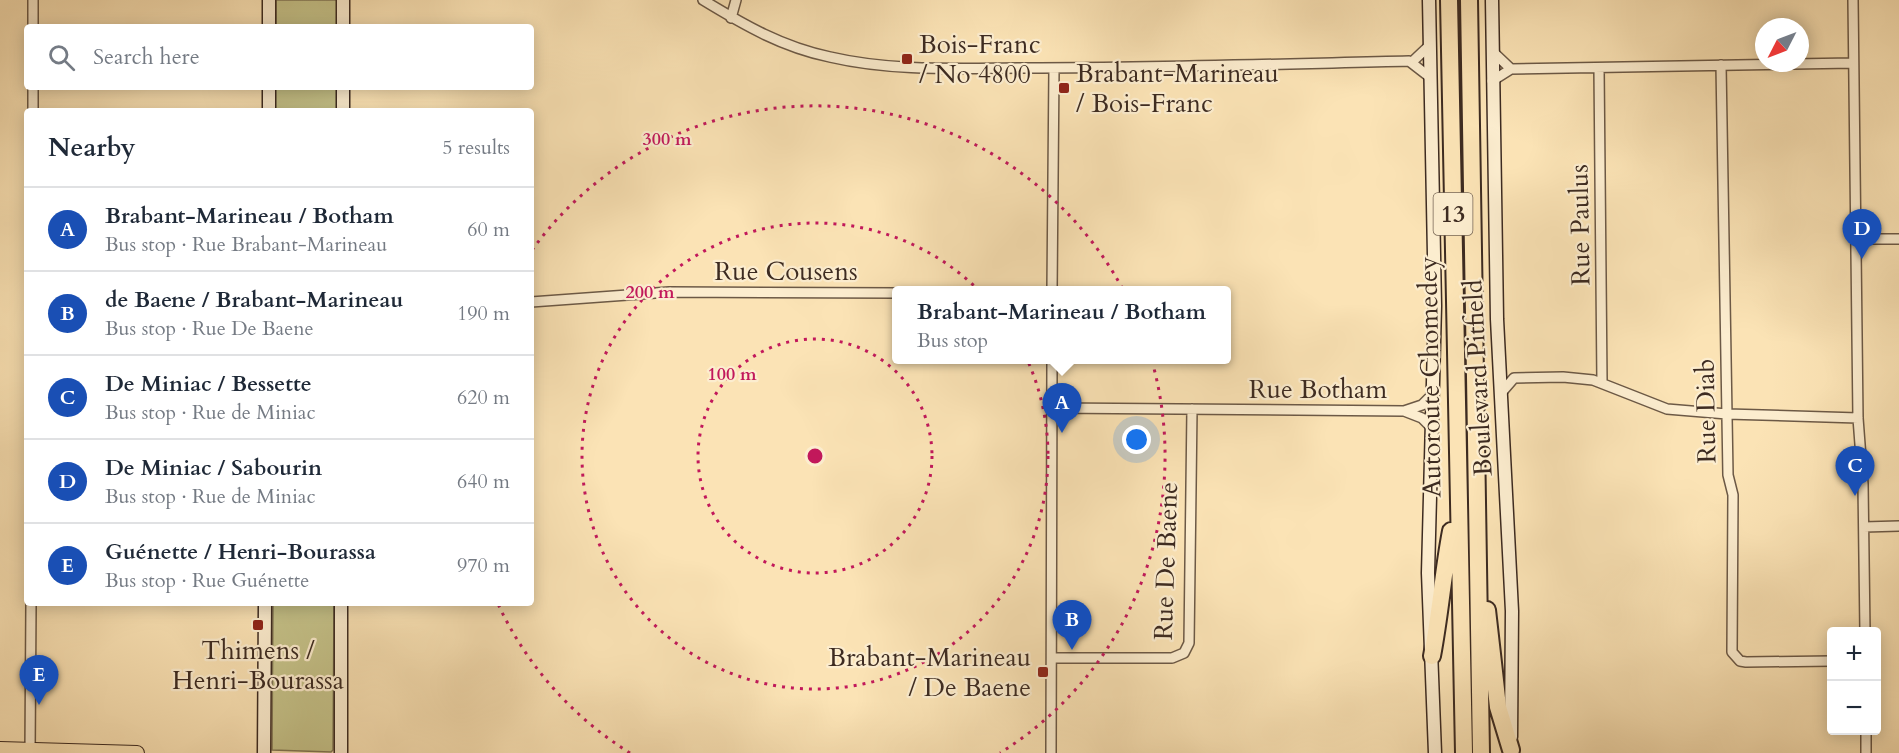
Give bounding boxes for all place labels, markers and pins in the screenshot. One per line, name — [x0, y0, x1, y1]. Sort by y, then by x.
place label: Bois-Franc / No 4800 — [919, 27, 1041, 92]
marker: Bois-Franc / No 4800 — [900, 52, 914, 66]
place label: Brabant-Marineau / Bois-Franc — [1076, 56, 1279, 121]
marker: Brabant-Marineau / Bois-Franc — [1057, 81, 1071, 95]
pin: D — [1842, 210, 1882, 259]
pin: A — [1042, 384, 1082, 433]
centre of rings — [805, 446, 825, 466]
pin: C — [1836, 446, 1874, 496]
pin: B — [1052, 600, 1092, 650]
marker: Thimens / Henri-Bourassa — [251, 618, 265, 632]
place label: Thimens / Henri-Bourassa — [172, 633, 344, 698]
place label: Brabant-Marineau / De Baene — [828, 640, 1031, 705]
pin: E — [20, 656, 58, 705]
marker: Brabant-Marineau / De Baene — [1036, 665, 1050, 679]

